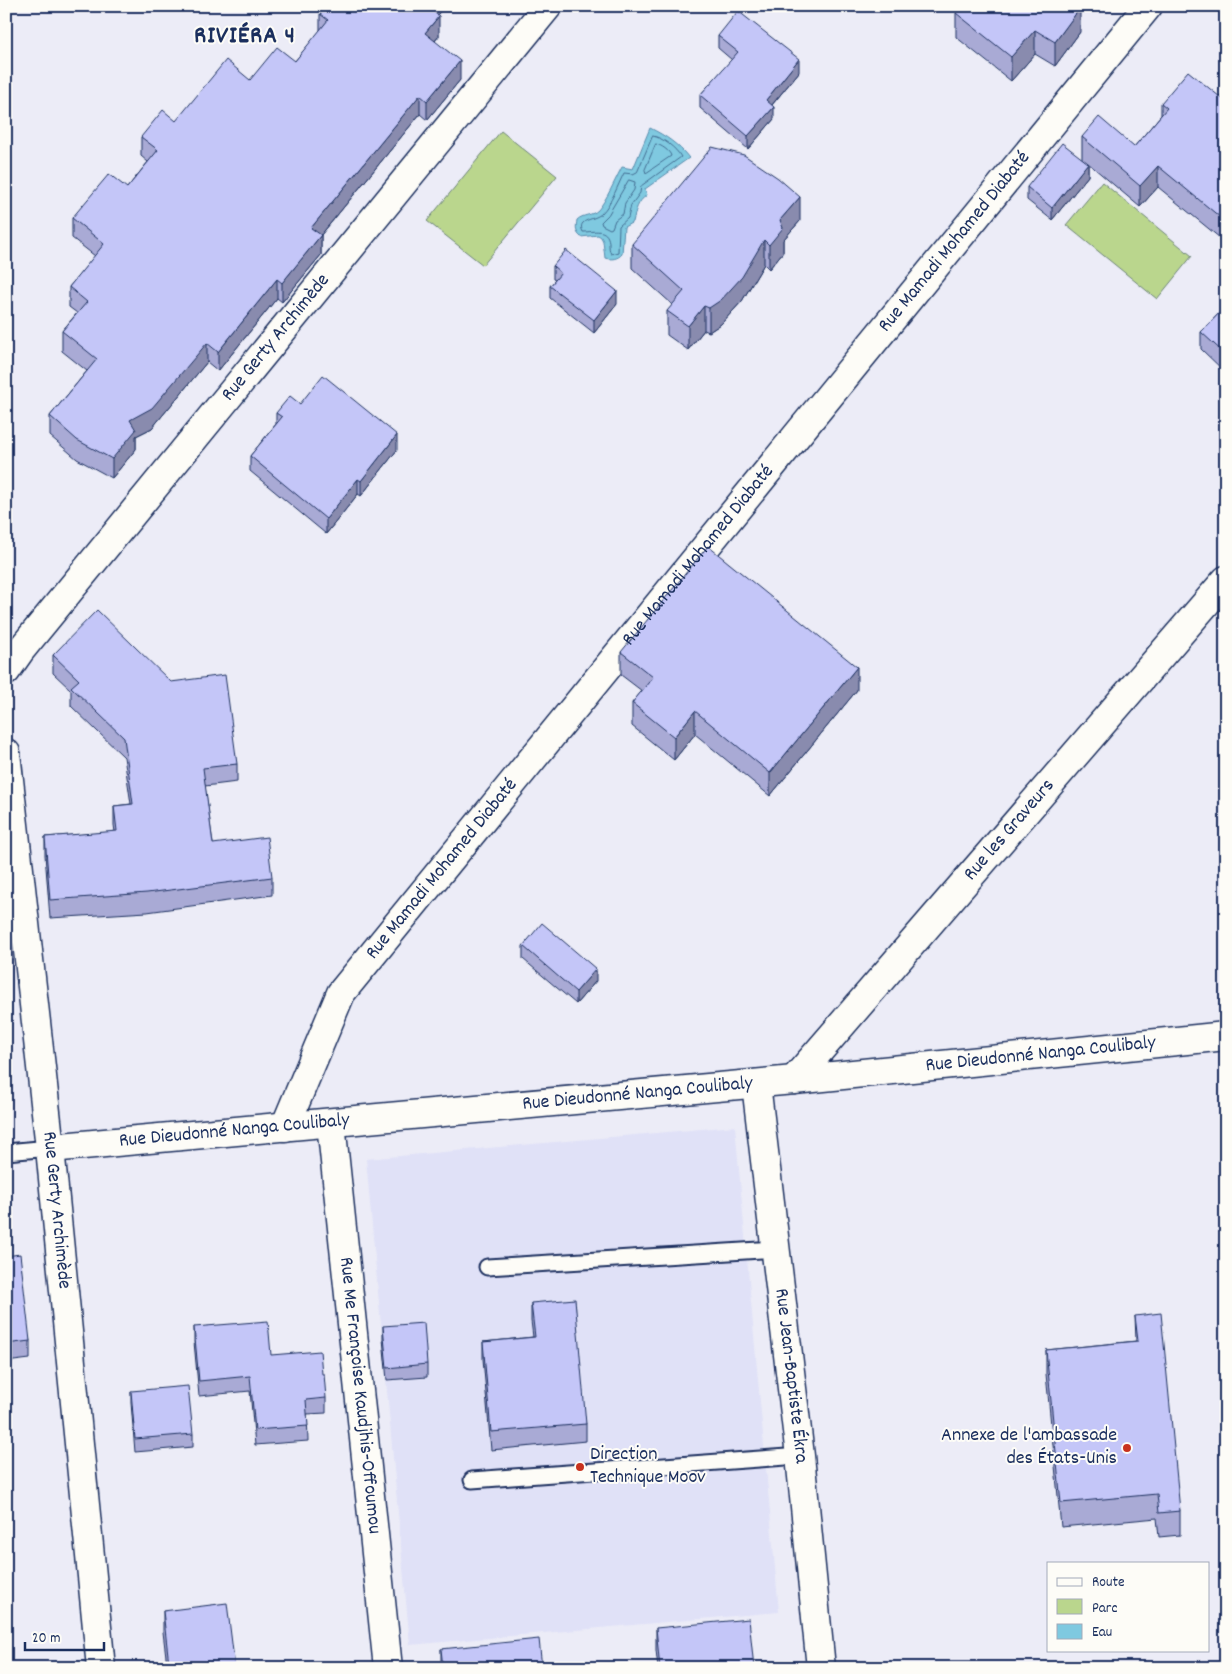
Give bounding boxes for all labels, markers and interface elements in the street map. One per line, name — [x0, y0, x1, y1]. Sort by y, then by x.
district label: RIVIÉRA 4 — [194, 19, 296, 55]
street label: Rue Mamadi Mohamed Diabaté — [872, 146, 1038, 339]
street label: Rue Gerty Archimède — [215, 268, 337, 408]
street label: Rue Mamadi Mohamed Diabaté — [616, 459, 781, 652]
street label: Rue Mamadi Mohamed Diabaté — [359, 773, 525, 966]
street label: Rue les Graveurs — [958, 773, 1062, 887]
street label: Rue Dieudonné Nanga Coulibaly — [924, 1029, 1158, 1081]
street label: Rue Dieudonné Nanga Coulibaly — [521, 1070, 755, 1119]
street label: Rue Dieudonné Nanga Coulibaly — [118, 1107, 352, 1156]
street label: Rue Gerty Archimède — [34, 1130, 78, 1290]
street label: Rue Me Françoise Kaudjhis-Offoumou — [331, 1256, 388, 1535]
street label: Rue Jean-Baptiste Ékra — [766, 1287, 815, 1465]
place label: Annexe de l'ambassade des États-Unis — [941, 1422, 1117, 1473]
place label: Direction Technique Moov — [590, 1441, 706, 1492]
marker: Annexe de l'ambassade des États-Unis — [1121, 1442, 1133, 1454]
marker: Direction Technique Moov — [574, 1461, 586, 1473]
legend — [1047, 1562, 1210, 1652]
text: Route — [1092, 1572, 1125, 1594]
text: Parc — [1092, 1598, 1117, 1620]
scale bar — [25, 1619, 104, 1651]
text: Eau — [1092, 1622, 1112, 1644]
text: 20 m — [32, 1628, 60, 1650]

